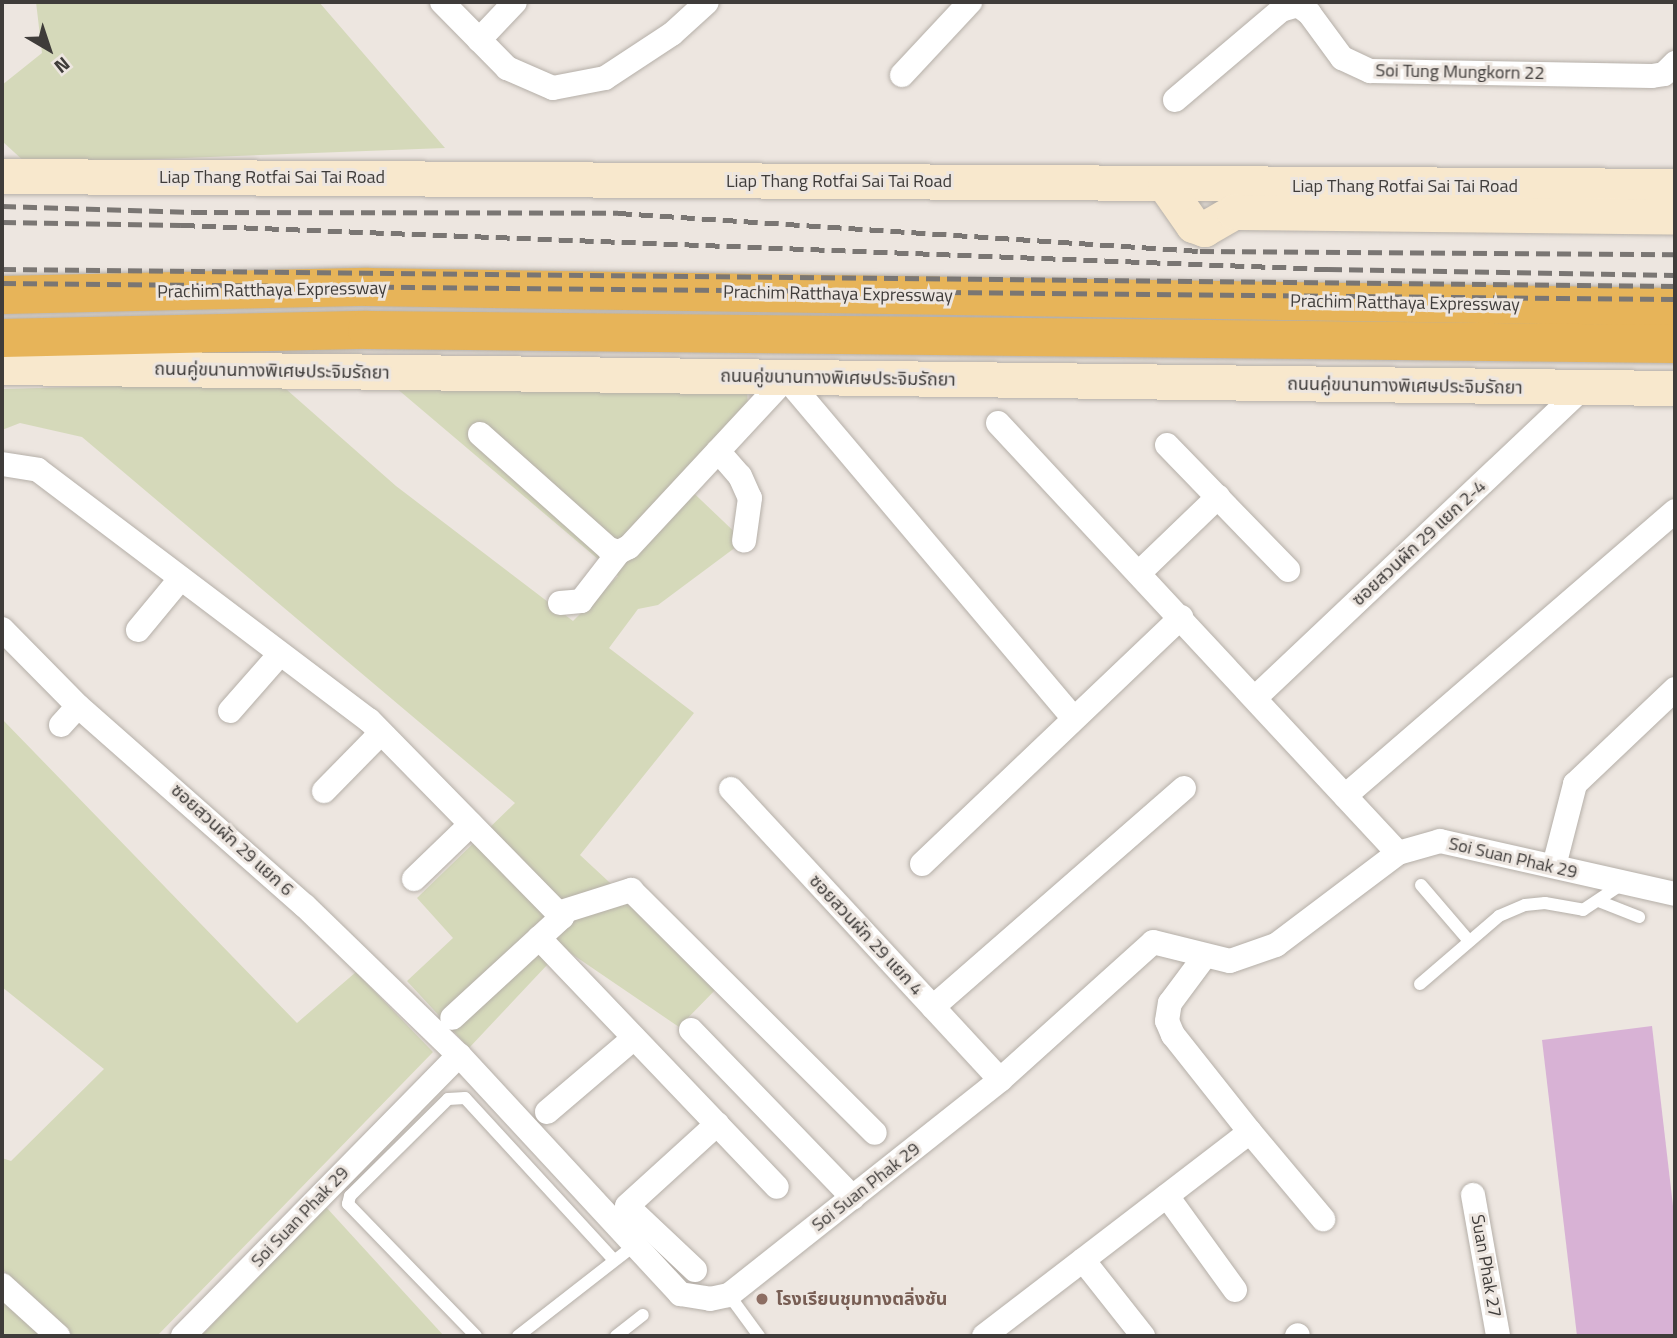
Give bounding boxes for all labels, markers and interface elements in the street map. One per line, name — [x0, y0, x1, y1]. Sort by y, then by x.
north arrow — [14, 14, 84, 84]
text: N — [48, 50, 77, 81]
street label: Soi Tung Mungkorn 22 — [1375, 60, 1545, 84]
street label: Liap Thang Rotfai Sai Tai Road — [159, 166, 385, 188]
street label: Liap Thang Rotfai Sai Tai Road — [726, 170, 952, 192]
street label: Liap Thang Rotfai Sai Tai Road — [1292, 175, 1518, 197]
street label: Prachim Ratthaya Expressway — [157, 277, 387, 303]
street label: Prachim Ratthaya Expressway — [723, 281, 953, 307]
street label: Prachim Ratthaya Expressway — [1290, 290, 1520, 316]
street label: ถนนคู่ขนานทางพิเศษประจิมรัถยา — [154, 358, 390, 384]
street label: ถนนคู่ขนานทางพิเศษประจิมรัถยา — [720, 365, 956, 391]
street label: ถนนคู่ขนานทางพิเศษประจิมรัถยา — [1287, 373, 1523, 399]
street label: ซอยสวนผัก 29 แยก 2-4 — [1348, 475, 1490, 611]
street label: ซอยสวนผัก 29 แยก 6 — [166, 779, 298, 901]
street label: Soi Suan Phak 29 — [1447, 833, 1579, 883]
street label: ซอยสวนผัก 29 แยก 4 — [805, 870, 927, 1000]
street label: Soi Suan Phak 29 — [808, 1138, 924, 1236]
street label: Soi Suan Phak 29 — [247, 1162, 353, 1272]
street label: Suan Phak 27 — [1466, 1213, 1506, 1319]
place label: โรงเรียนชุมทางตลิ่งชัน — [776, 1288, 947, 1310]
marker: โรงเรียนชุมทางตลิ่งชัน — [754, 1291, 770, 1307]

